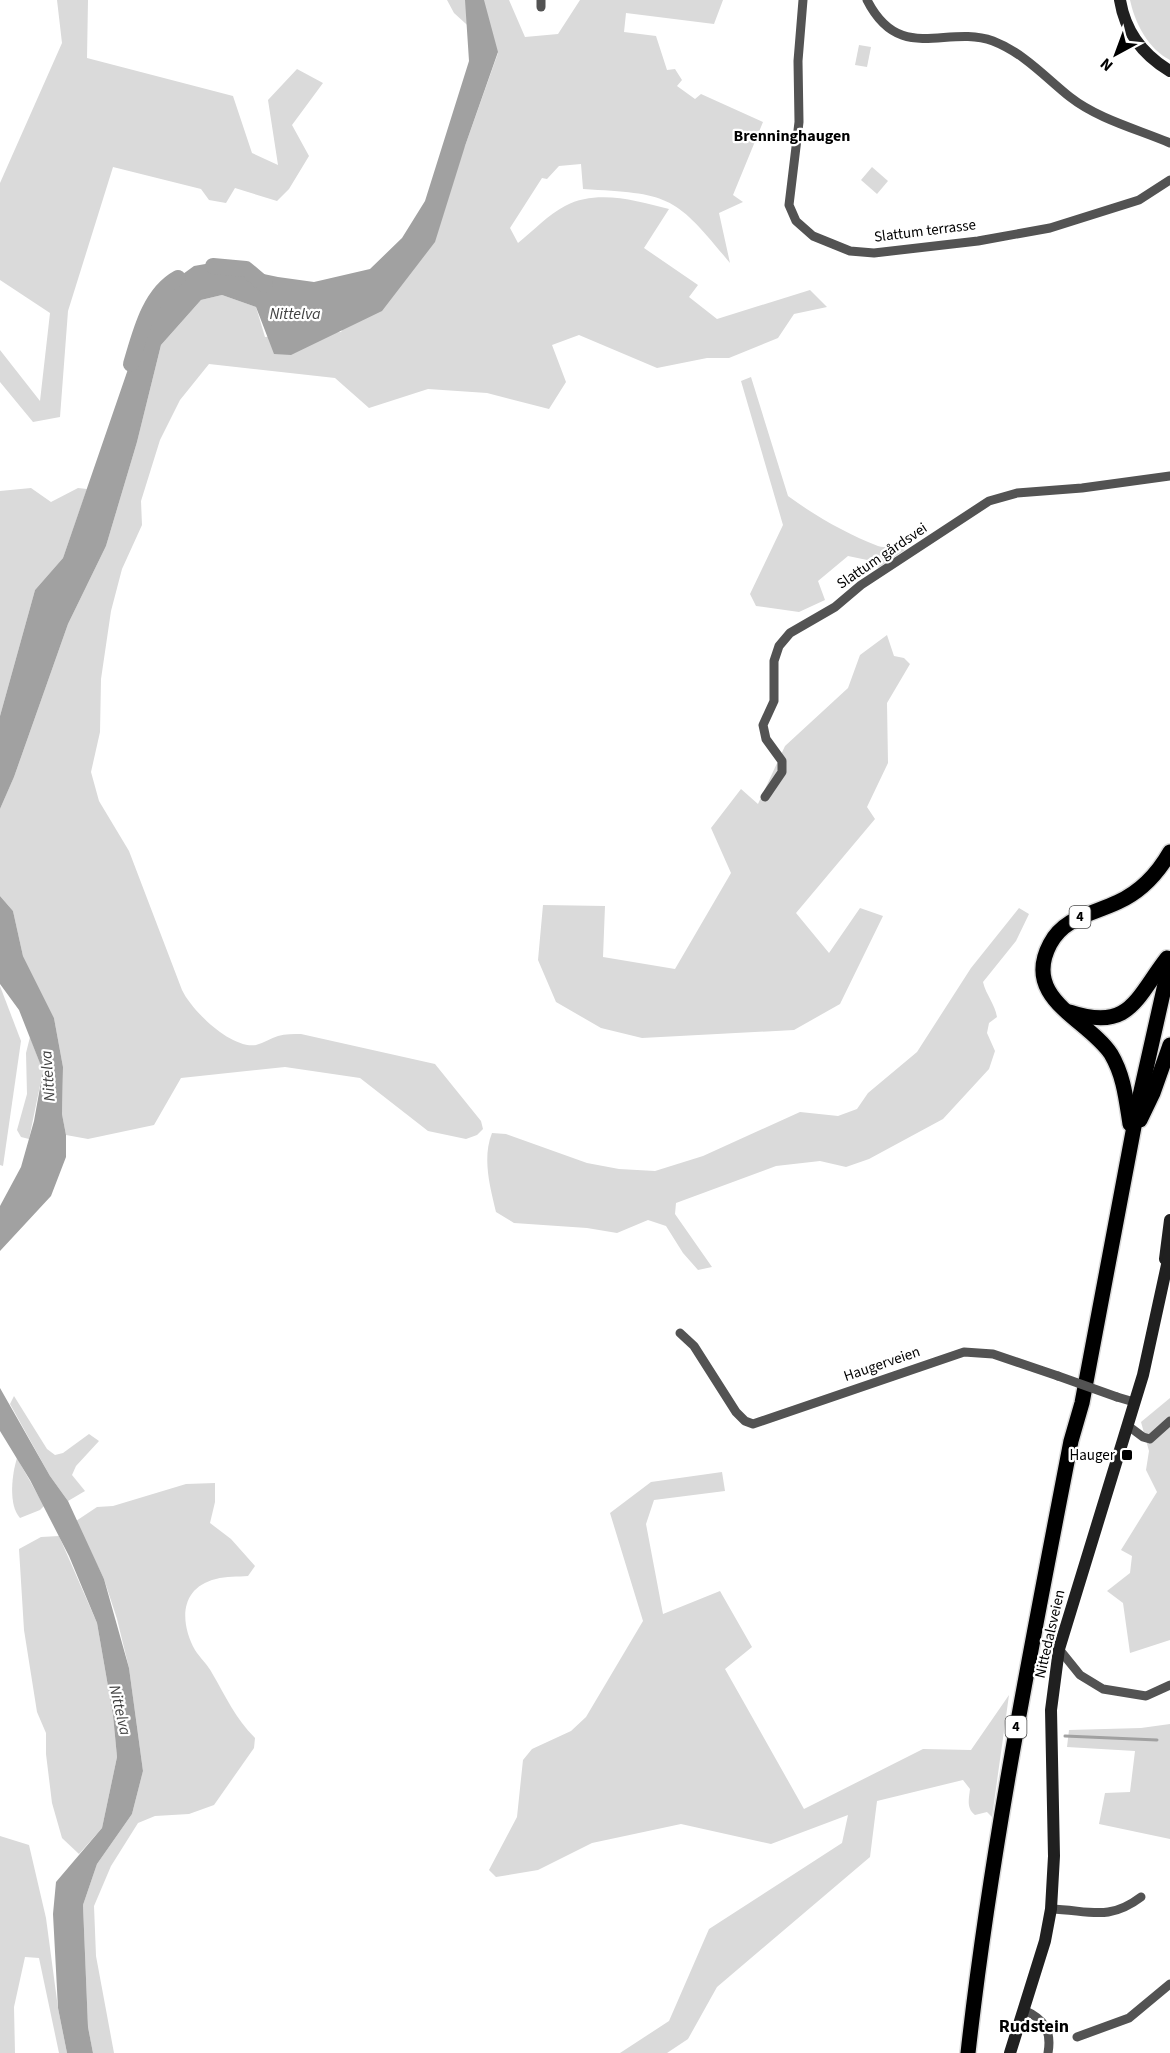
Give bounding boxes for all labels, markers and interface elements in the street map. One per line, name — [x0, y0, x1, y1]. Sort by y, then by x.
north arrow — [1086, 24, 1146, 84]
text: N — [1096, 53, 1118, 76]
district label: Brenninghaugen — [734, 125, 850, 147]
street label: Slattum terrasse — [873, 214, 977, 248]
water label: Nittelva — [269, 303, 321, 325]
street label: Slattum gårdsvei — [833, 518, 931, 594]
road number: 4 — [1070, 906, 1090, 928]
water label: Nittelva — [35, 1049, 61, 1102]
street label: Haugerveien — [841, 1341, 923, 1387]
place label: Hauger — [1069, 1445, 1116, 1466]
marker: Hauger — [1120, 1448, 1134, 1462]
street label: Nittedalsveien — [1030, 1588, 1070, 1680]
water label: Nittelva — [104, 1683, 137, 1738]
road number: 4 — [1006, 1716, 1026, 1738]
district label: Rudstein — [999, 2014, 1069, 2039]

